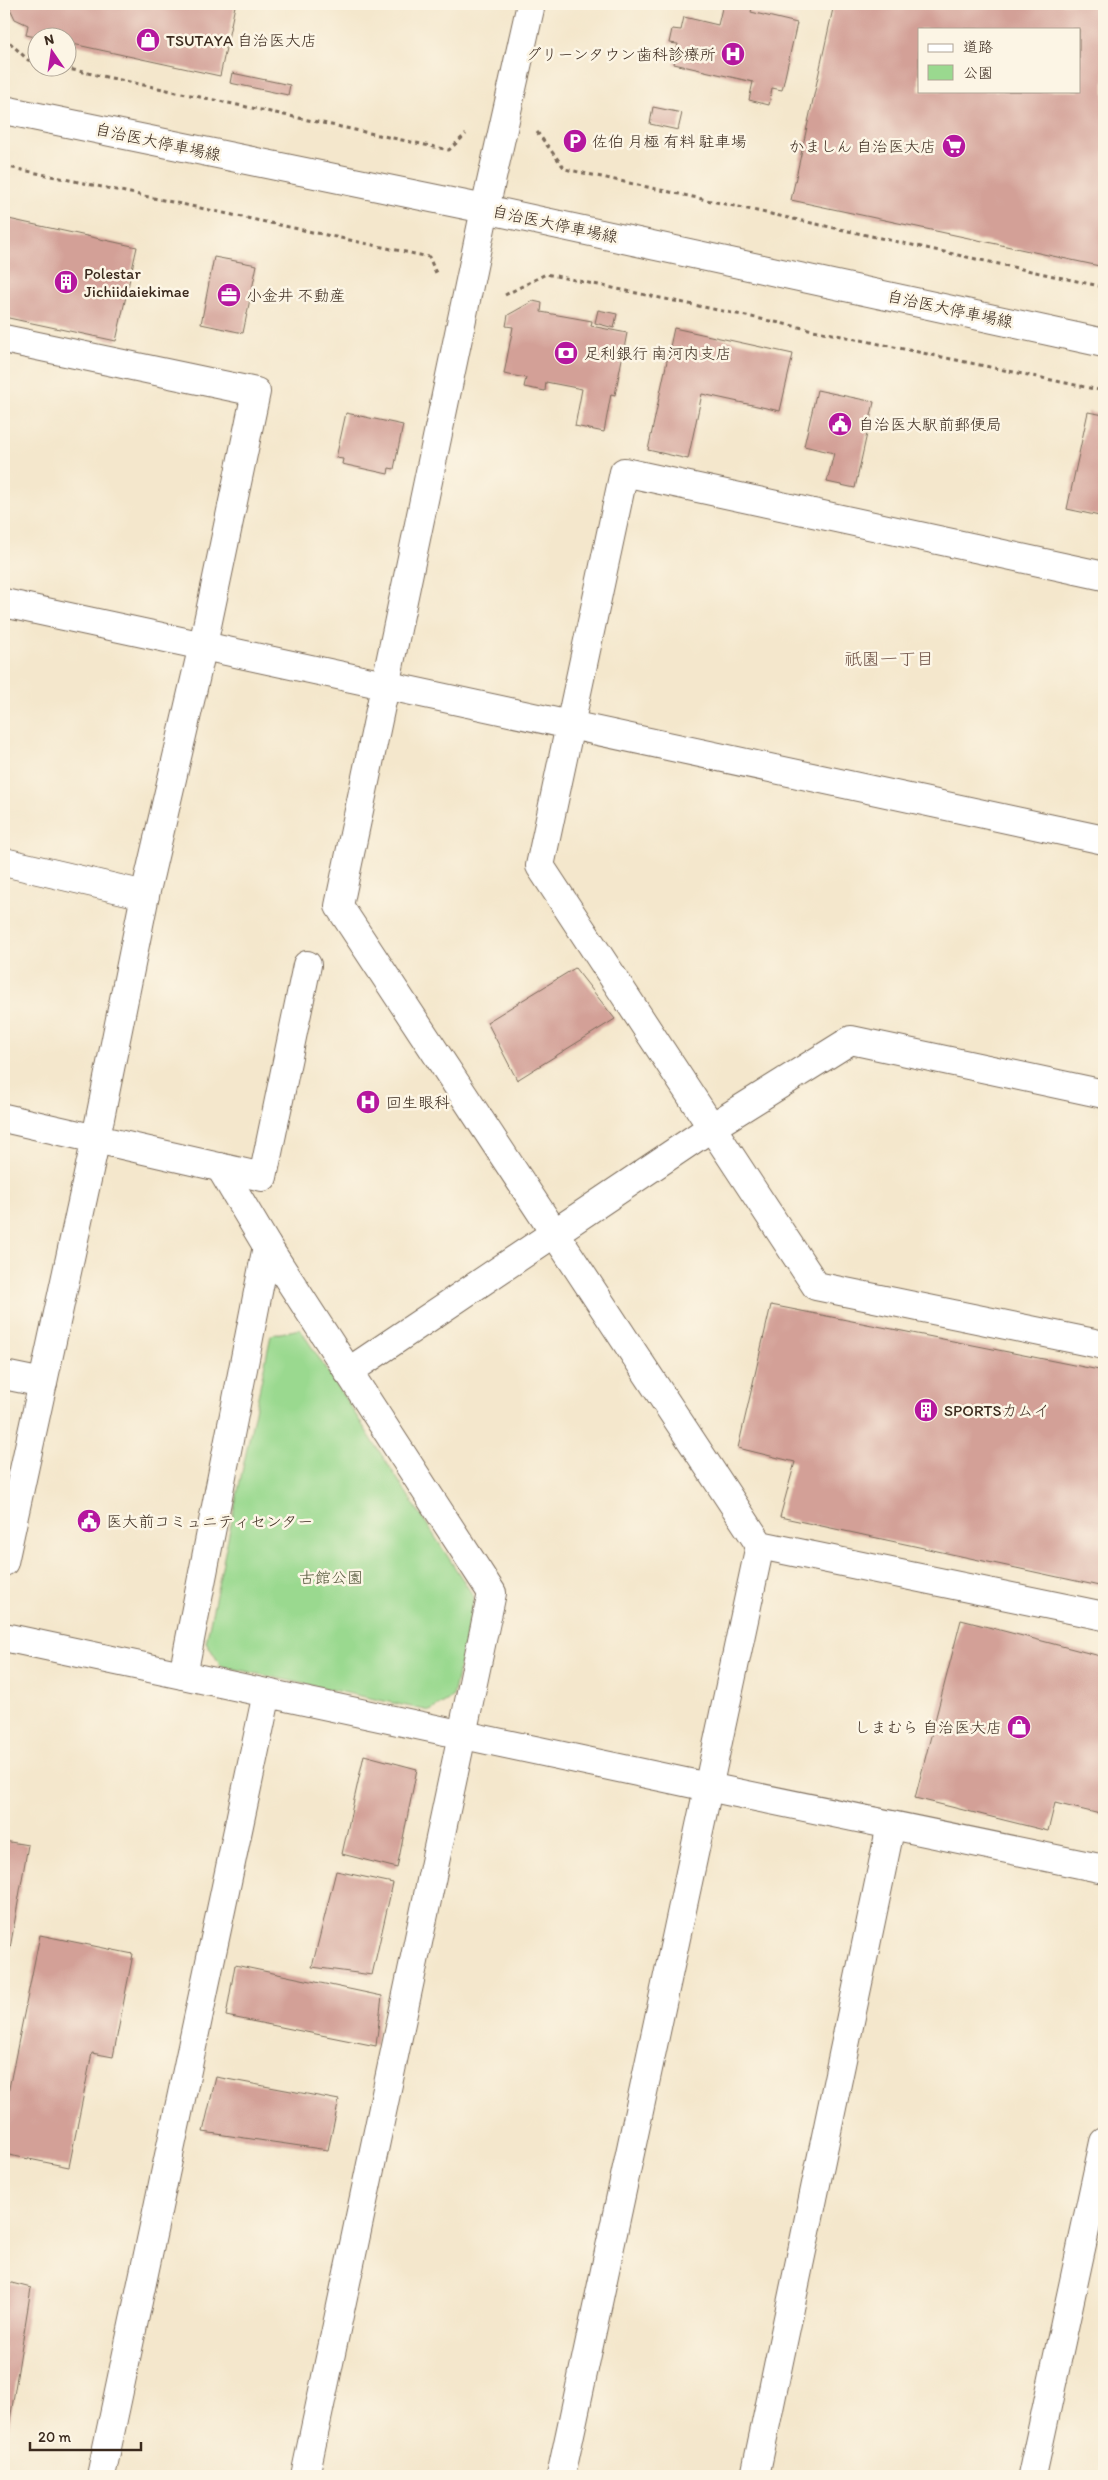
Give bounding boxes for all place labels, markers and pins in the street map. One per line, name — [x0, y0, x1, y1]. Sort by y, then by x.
shop icon: TSUTAYA 自治医大店 — [135, 27, 161, 53]
place label: TSUTAYA 自治医大店 — [166, 31, 317, 50]
hospital icon: グリーンタウン歯科診療所 — [720, 41, 746, 67]
place label: グリーンタウン歯科診療所 — [526, 45, 716, 64]
parking icon: 佐伯 月極 有料 駐車場 — [562, 128, 588, 154]
place label: 佐伯 月極 有料 駐車場 — [592, 132, 747, 151]
supermarket icon: かましん 自治医大店 — [941, 133, 967, 159]
place label: かましん 自治医大店 — [788, 137, 936, 156]
place label: Polestar Jichiidaiekimae — [84, 264, 190, 301]
building icon: Polestar Jichiidaiekimae — [53, 269, 79, 295]
office icon: 小金井 不動産 — [216, 282, 242, 308]
place label: 小金井 不動産 — [246, 286, 346, 305]
bank icon: 足利銀行 南河内支店 — [553, 340, 579, 366]
place label: 足利銀行 南河内支店 — [584, 344, 732, 363]
public building icon: 自治医大駅前郵便局 — [827, 411, 853, 437]
place label: 自治医大駅前郵便局 — [858, 415, 1002, 434]
hospital icon: 回生眼科 — [355, 1089, 381, 1115]
place label: 回生眼科 — [386, 1093, 450, 1112]
building icon: SPORTSカムイ — [913, 1397, 939, 1423]
place label: SPORTSカムイ — [944, 1401, 1049, 1420]
public building icon: 医大前コミュニティセンター — [76, 1508, 102, 1534]
place label: 医大前コミュニティセンター — [106, 1512, 313, 1531]
shop icon: しまむら 自治医大店 — [1006, 1714, 1032, 1740]
place label: しまむら 自治医大店 — [854, 1718, 1002, 1737]

